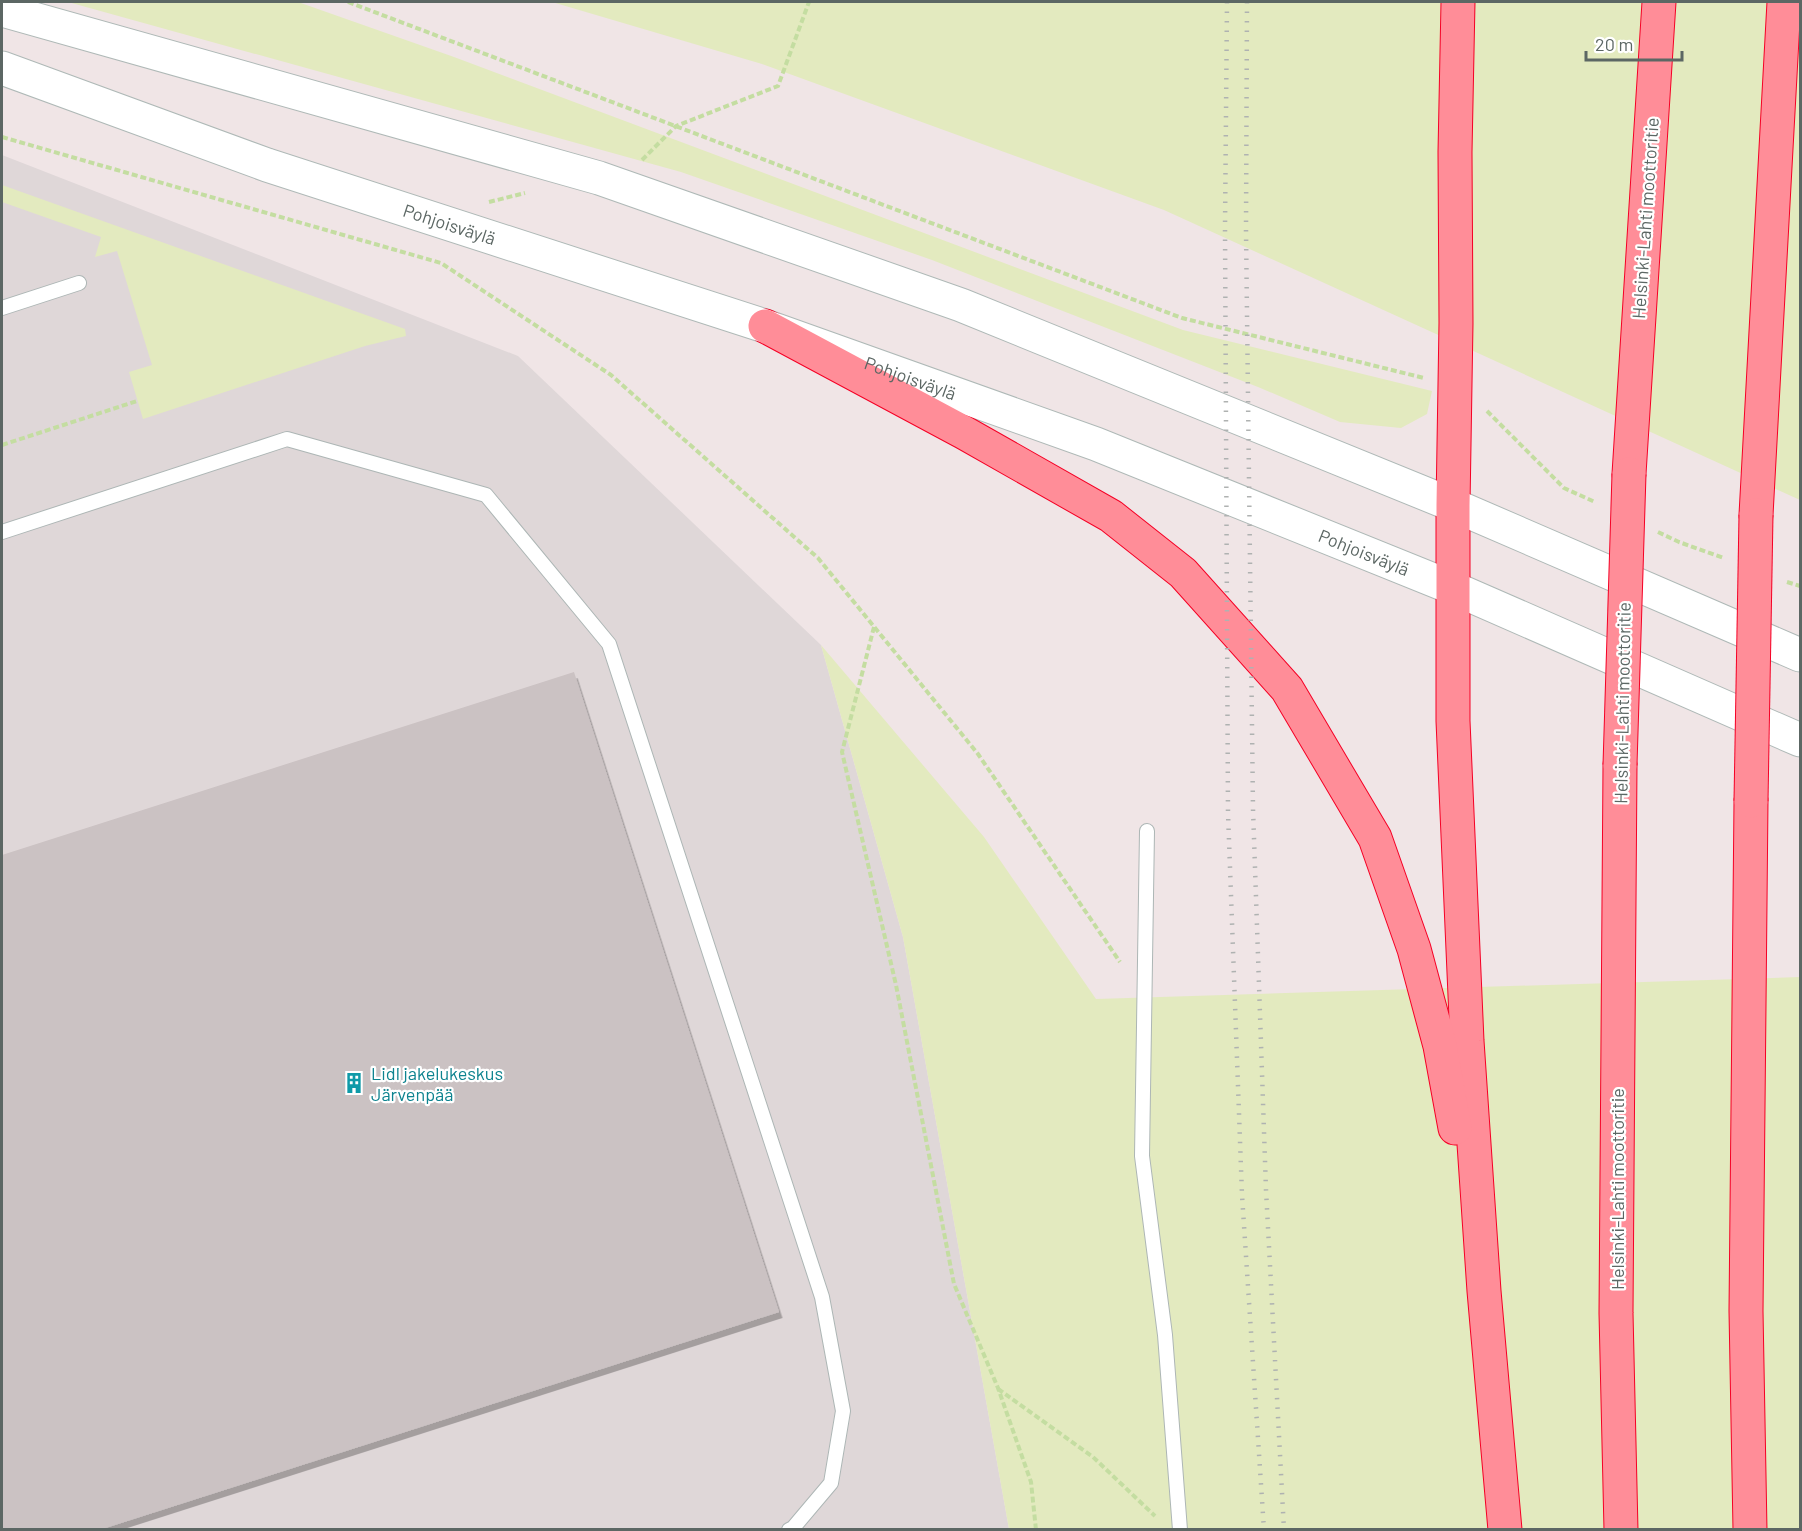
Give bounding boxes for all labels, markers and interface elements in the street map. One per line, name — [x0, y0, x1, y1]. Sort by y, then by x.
scale bar — [1586, 24, 1682, 62]
text: 20 m — [1595, 33, 1633, 55]
street label: Helsinki-Lahti moottoritie — [1627, 117, 1663, 319]
street label: Pohjoisväylä — [401, 199, 498, 249]
street label: Pohjoisväylä — [862, 351, 959, 404]
street label: Pohjoisväylä — [1315, 524, 1413, 580]
street label: Helsinki-Lahti moottoritie — [1609, 602, 1635, 804]
place label: Lidl jakelukeskus Järvenpää — [371, 1062, 503, 1105]
building icon: Lidl jakelukeskus Järvenpää — [342, 1071, 366, 1095]
street label: Helsinki-Lahti moottoritie — [1606, 1088, 1628, 1290]

